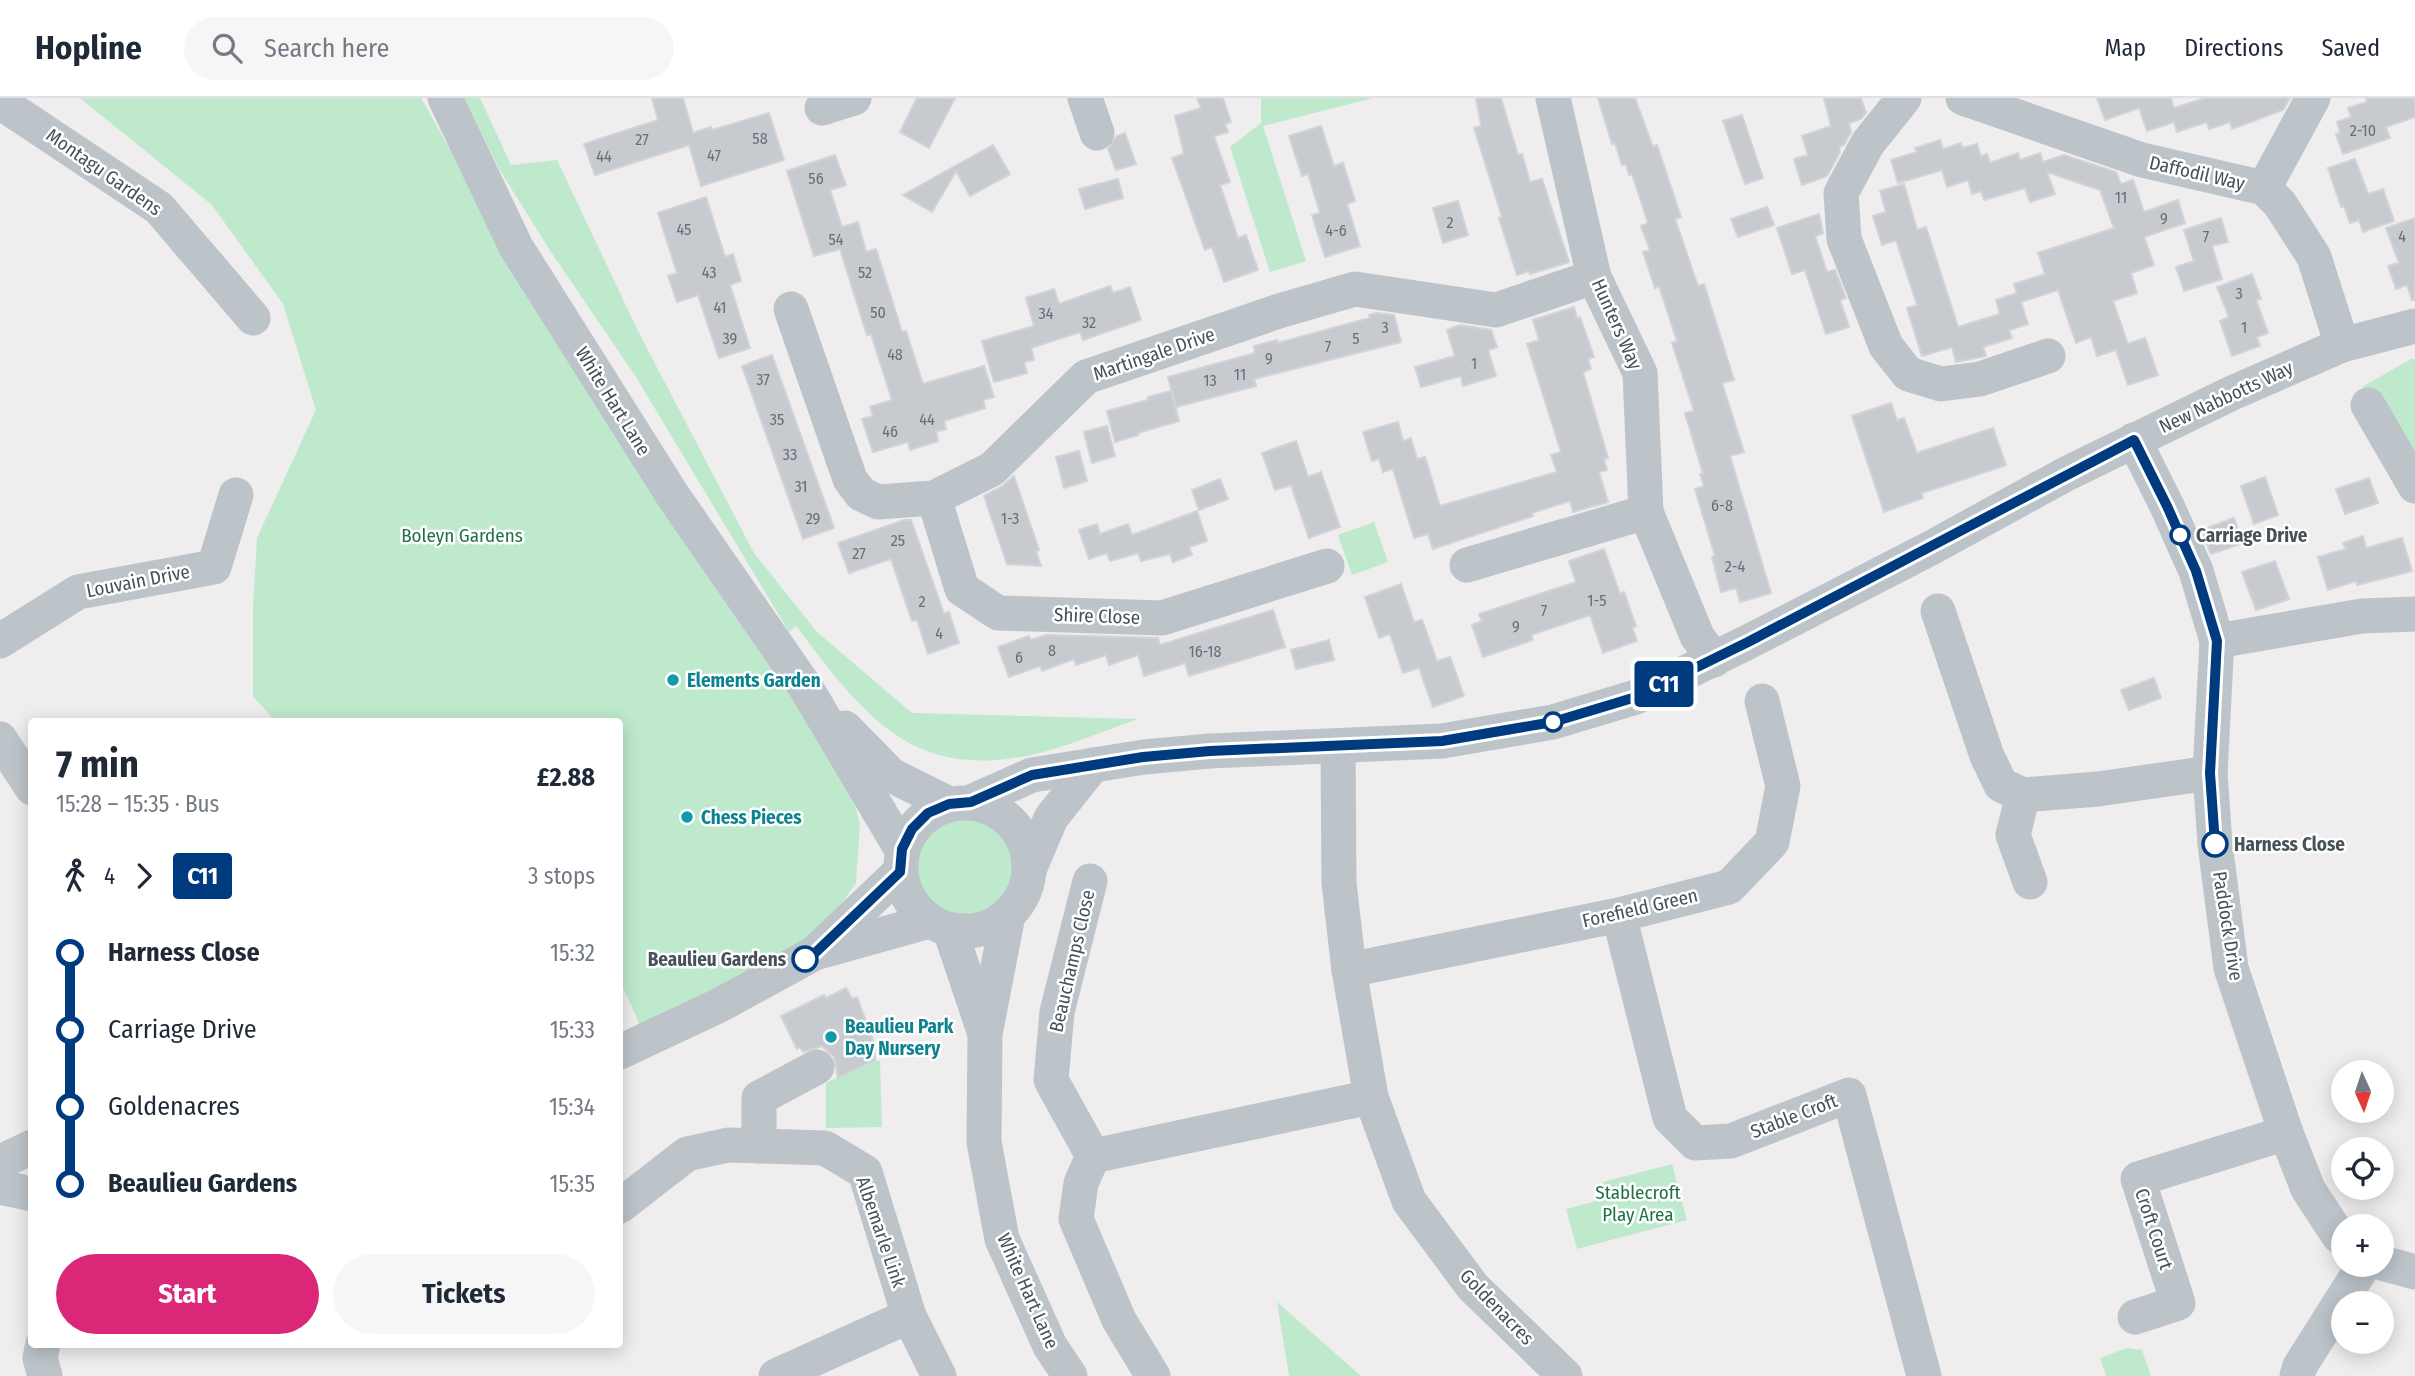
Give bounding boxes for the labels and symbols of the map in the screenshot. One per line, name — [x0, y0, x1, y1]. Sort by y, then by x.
house number: 2-10 — [2350, 121, 2376, 140]
street label: Montagu Gardens — [42, 124, 166, 220]
house number: 58 — [752, 129, 768, 148]
house number: 27 — [635, 130, 649, 149]
house number: 47 — [707, 146, 721, 165]
house number: 44 — [596, 147, 612, 166]
street label: Daffodil Way — [2147, 151, 2247, 195]
house number: 56 — [808, 169, 824, 188]
house number: 11 — [2115, 188, 2127, 207]
house number: 9 — [2160, 209, 2168, 228]
house number: 2 — [1446, 213, 1454, 232]
house number: 45 — [677, 220, 691, 239]
house number: 4-6 — [1325, 221, 1347, 240]
house number: 7 — [2203, 227, 2210, 246]
house number: 4 — [2398, 227, 2406, 246]
house number: 54 — [828, 230, 844, 249]
house number: 43 — [702, 263, 716, 282]
house number: 52 — [858, 263, 872, 282]
street label: Hunters Way — [1587, 275, 1647, 373]
house number: 3 — [2235, 284, 2243, 303]
house number: 41 — [713, 298, 727, 317]
house number: 50 — [870, 303, 886, 322]
house number: 34 — [1039, 304, 1054, 323]
house number: 32 — [1082, 313, 1096, 332]
house number: 3 — [1381, 318, 1389, 337]
house number: 1 — [2241, 318, 2247, 337]
street label: Martingale Drive — [1090, 322, 1218, 386]
house number: 39 — [723, 329, 738, 348]
house number: 5 — [1352, 329, 1360, 348]
house number: 7 — [1325, 337, 1332, 356]
street label: White Hart Lane — [570, 342, 656, 460]
house number: 48 — [887, 345, 903, 364]
house number: 9 — [1265, 349, 1273, 368]
house number: 1 — [1471, 354, 1477, 373]
street label: New Nabbotts Way — [2155, 356, 2297, 438]
house number: 11 — [1234, 365, 1246, 384]
house number: 37 — [756, 370, 770, 389]
house number: 13 — [1203, 371, 1217, 390]
house number: 35 — [770, 410, 784, 429]
house number: 44 — [919, 410, 935, 429]
house number: 46 — [882, 422, 898, 441]
house number: 33 — [783, 445, 797, 464]
house number: 31 — [794, 477, 808, 496]
house number: 6-8 — [1711, 496, 1733, 515]
house number: 29 — [806, 509, 821, 528]
house number: 1-3 — [1001, 509, 1019, 528]
park label: Boleyn Gardens — [401, 524, 523, 547]
place label: Carriage Drive — [2196, 524, 2308, 547]
marker: Carriage Drive — [2170, 525, 2190, 545]
house number: 25 — [891, 531, 905, 550]
house number: 27 — [852, 544, 866, 563]
house number: 2-4 — [1725, 557, 1746, 576]
street label: Louvain Drive — [84, 560, 192, 602]
house number: 1-5 — [1587, 591, 1607, 610]
house number: 2 — [918, 592, 926, 611]
house number: 7 — [1541, 601, 1548, 620]
street label: Shire Close — [1054, 603, 1140, 629]
house number: 9 — [1512, 617, 1520, 636]
house number: 4 — [935, 624, 943, 643]
house number: 8 — [1048, 641, 1056, 660]
house number: 16-18 — [1188, 642, 1222, 661]
house number: 6 — [1015, 648, 1023, 667]
line badge: C11 — [1624, 661, 1704, 707]
place label: Elements Garden — [687, 669, 821, 692]
marker: Elements Garden — [665, 672, 681, 688]
unlabelled marker — [1543, 712, 1563, 732]
place label: Chess Pieces — [701, 806, 802, 829]
marker: Chess Pieces — [679, 809, 695, 825]
marker: Harness Close — [2202, 831, 2228, 857]
place label: Harness Close — [2234, 833, 2345, 856]
street label: Paddock Drive — [2208, 870, 2248, 982]
street label: Forefield Green — [1580, 884, 1700, 932]
street label: Beauchamps Close — [1044, 888, 1100, 1034]
marker: Beaulieu Gardens — [792, 946, 818, 972]
place label: Beaulieu Gardens — [648, 948, 787, 971]
place label: Beaulieu Park Day Nursery — [845, 1015, 954, 1060]
marker: Beaulieu Park Day Nursery — [823, 1029, 839, 1045]
north arrow — [2331, 1060, 2394, 1124]
street label: Stable Croft — [1747, 1089, 1841, 1143]
street label: Albemarle Link — [851, 1173, 911, 1291]
park label: Stablecroft Play Area — [1595, 1181, 1682, 1226]
street label: Croft Court — [2130, 1186, 2178, 1273]
street label: White Hart Lane — [992, 1230, 1064, 1352]
street label: Goldenacres — [1455, 1264, 1539, 1350]

